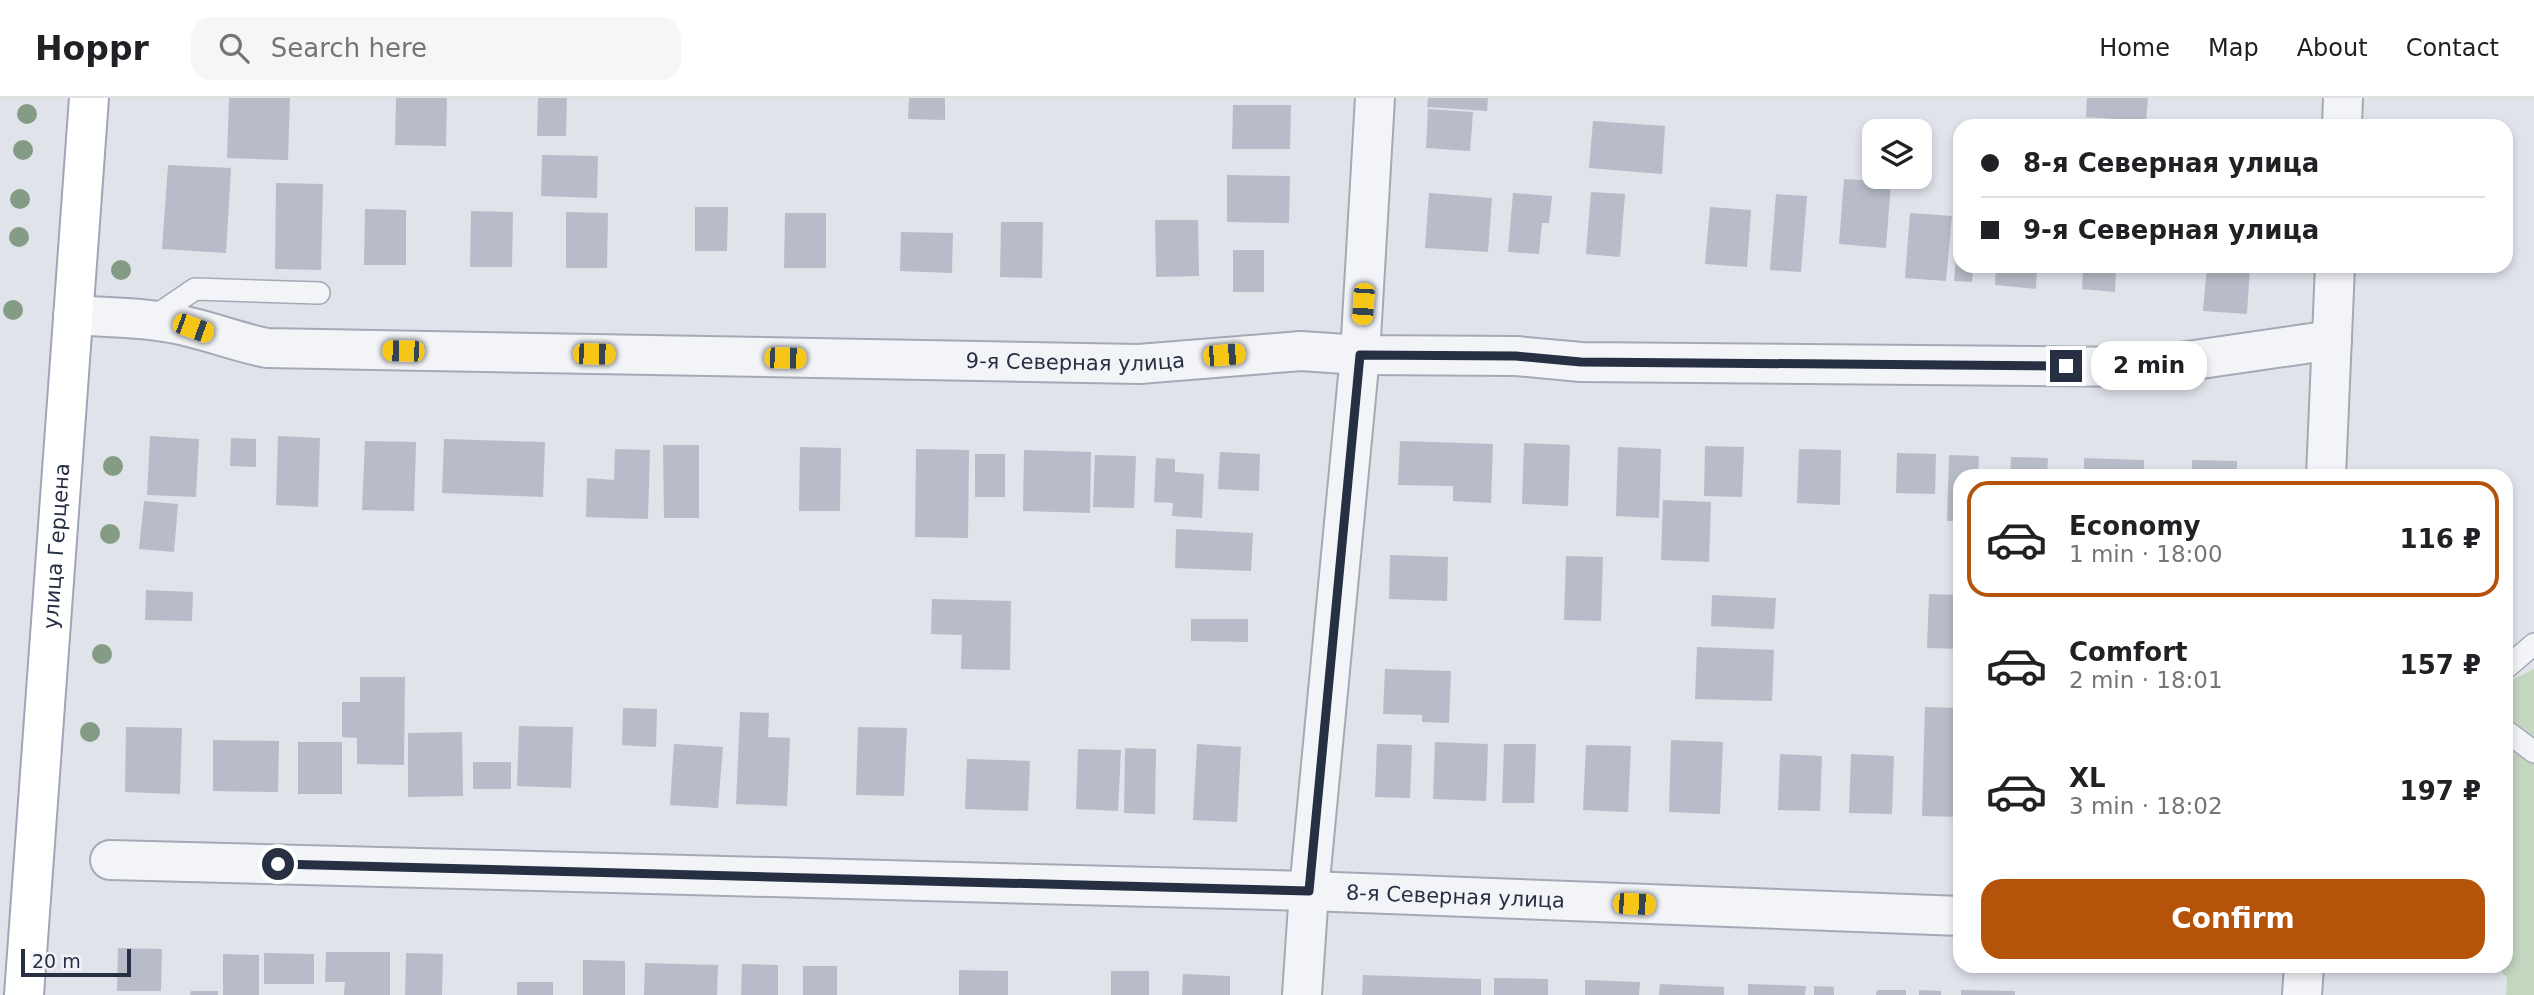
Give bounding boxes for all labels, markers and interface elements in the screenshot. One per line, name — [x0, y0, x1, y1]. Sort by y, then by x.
search box — [191, 17, 681, 80]
text: Hoppr — [35, 29, 149, 68]
icon: search — [215, 29, 253, 67]
text: Search here — [271, 33, 427, 63]
text: Home — [2099, 34, 2170, 62]
text: Map — [2208, 34, 2259, 62]
text: About — [2297, 34, 2368, 62]
text: Contact — [2406, 34, 2499, 62]
map controls — [1862, 119, 1932, 189]
button: layers — [1862, 119, 1932, 189]
text: 8-я Северная улица — [2023, 148, 2319, 178]
text: 9-я Северная улица — [2023, 215, 2319, 245]
car — [1352, 282, 1375, 326]
car — [170, 311, 217, 345]
car — [382, 340, 425, 362]
callout: 2 min — [2090, 342, 2206, 390]
car — [573, 343, 616, 365]
car — [1203, 343, 1246, 367]
car — [764, 347, 807, 369]
street label: 9-я Северная улица — [965, 348, 1186, 376]
route end — [2050, 350, 2082, 382]
text: 2 min — [2113, 352, 2185, 378]
street label: улица Герцена — [39, 462, 75, 630]
icon: car — [1985, 508, 2048, 571]
text: Economy — [2069, 511, 2200, 541]
text: 116 ₽ — [2400, 524, 2481, 554]
text: 1 min · 18:00 — [2069, 541, 2223, 567]
icon: car — [1985, 634, 2048, 697]
text: Comfort — [2069, 637, 2187, 667]
text: 157 ₽ — [2400, 650, 2481, 680]
text: 2 min · 18:01 — [2069, 667, 2223, 693]
icon: car — [1985, 760, 2048, 823]
text: XL — [2069, 763, 2106, 793]
text: 197 ₽ — [2400, 776, 2481, 806]
text: 3 min · 18:02 — [2069, 793, 2223, 819]
route start — [262, 848, 294, 880]
button: Confirm — [1981, 879, 2485, 959]
street label: 8-я Северная улица — [1346, 880, 1565, 913]
car — [1613, 893, 1656, 915]
scale bar — [21, 946, 131, 978]
text: 20 m — [32, 950, 81, 972]

